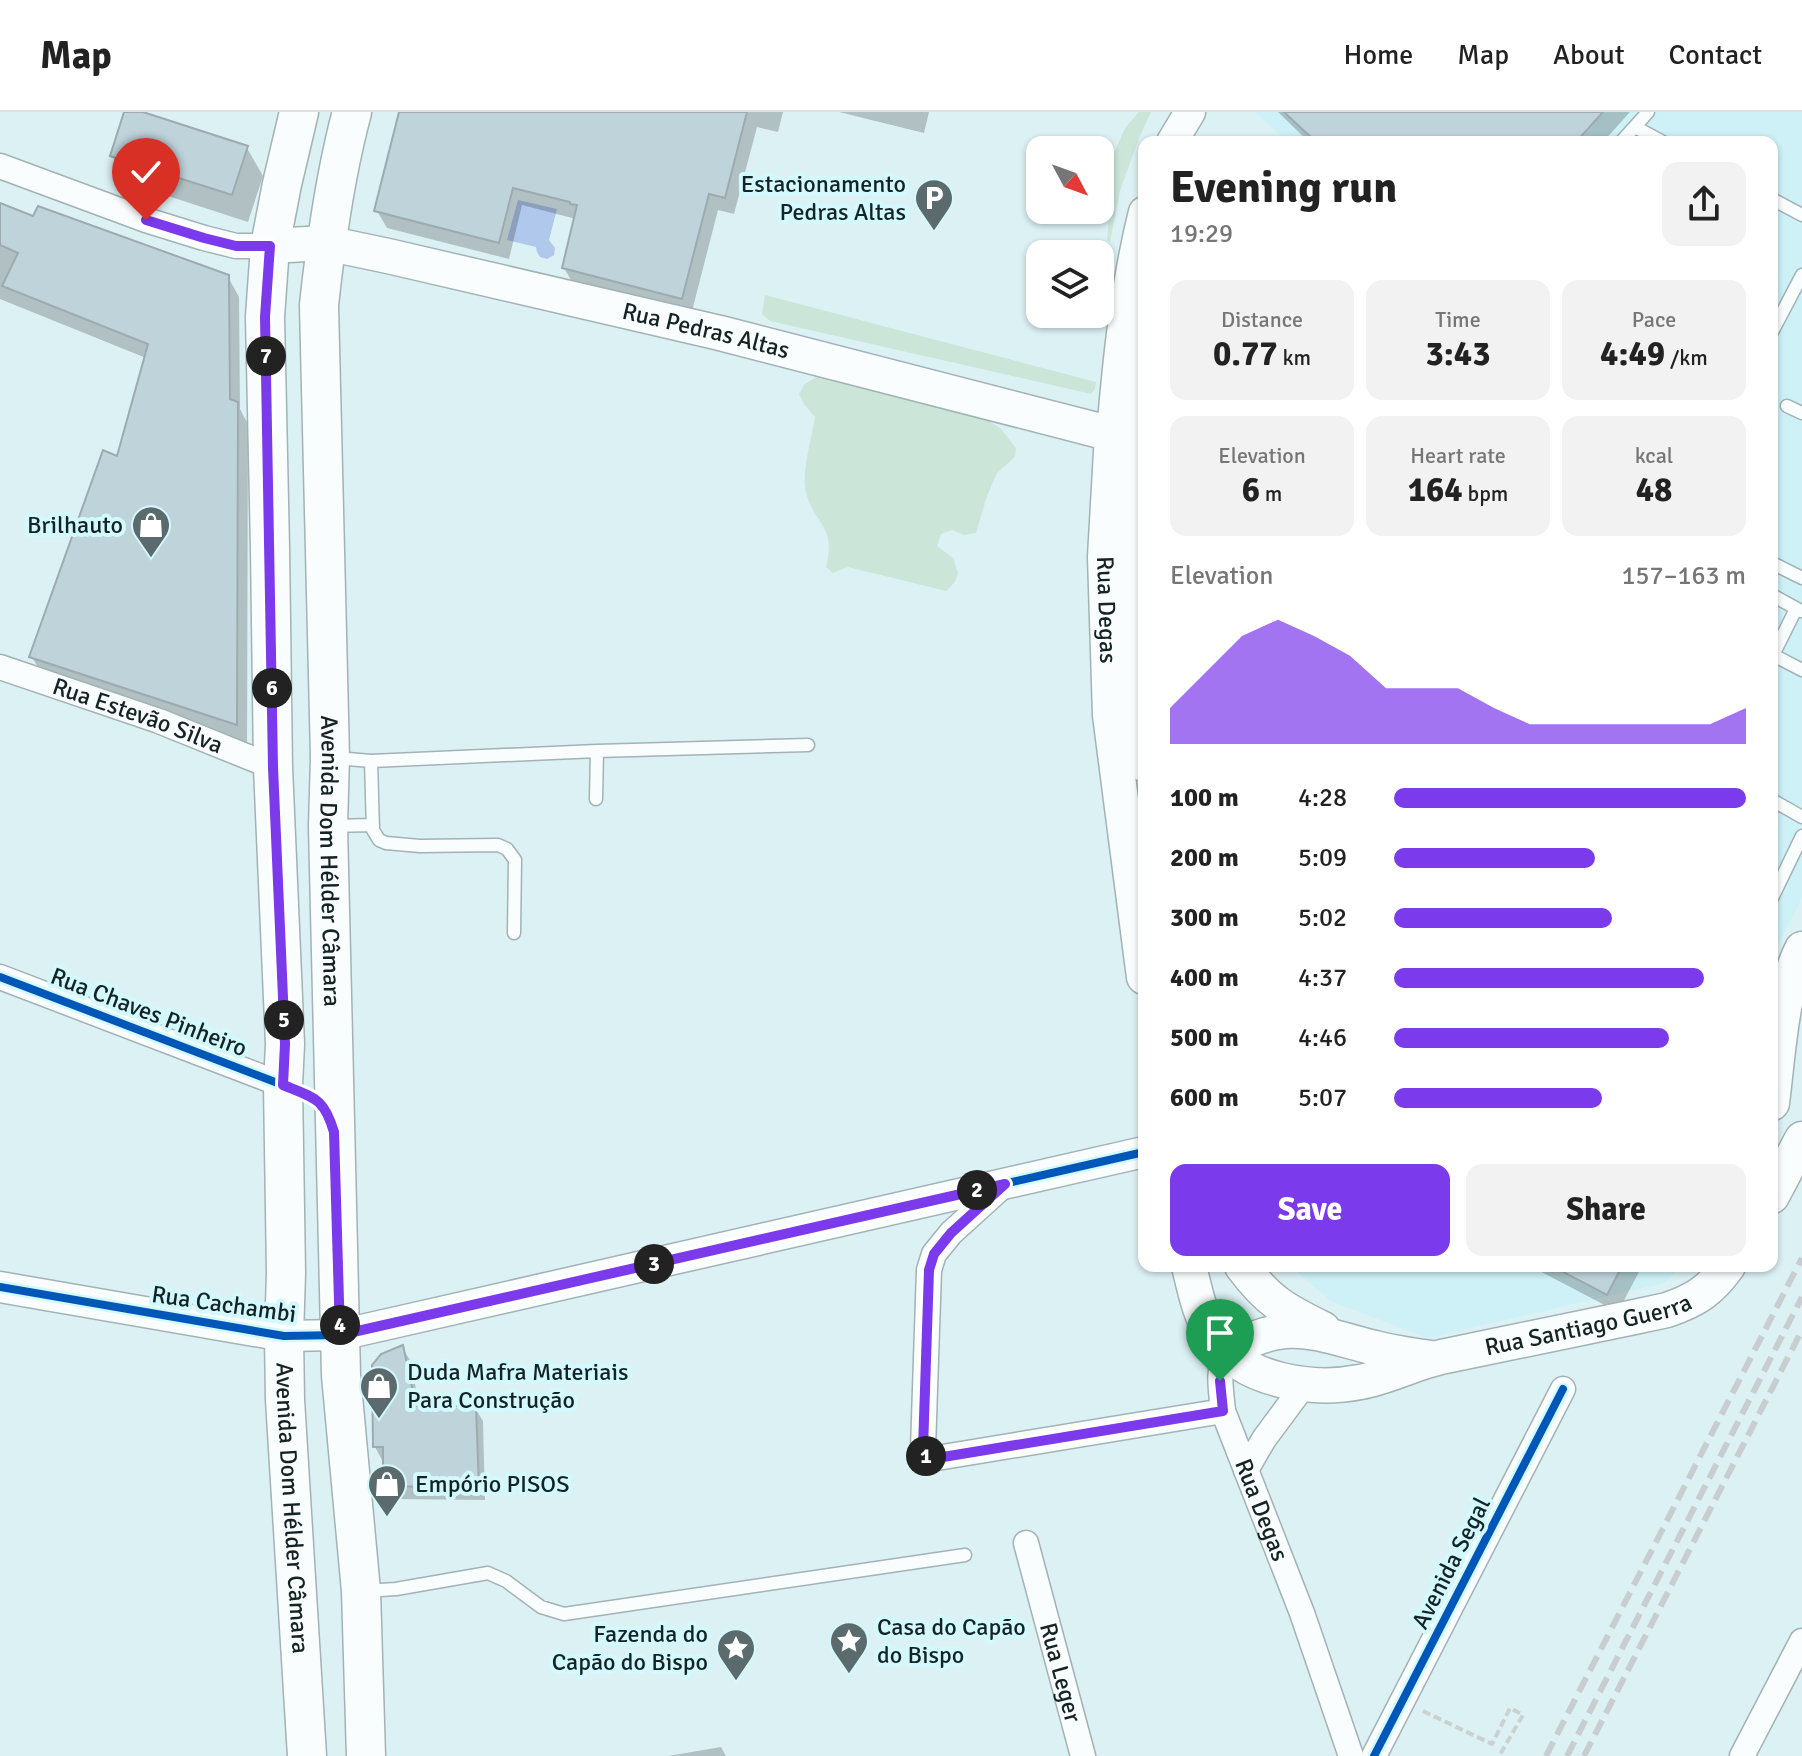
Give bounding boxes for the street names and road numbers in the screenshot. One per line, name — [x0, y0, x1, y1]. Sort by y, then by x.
street label: Rua Pedras Altas — [619, 296, 793, 365]
street label: Rua Degas — [1090, 556, 1123, 664]
street label: Rua Estevão Silva — [49, 671, 227, 760]
street label: Avenida Dom Hélder Câmara — [313, 715, 347, 1007]
street label: Rua Chaves Pinheiro — [47, 961, 251, 1063]
street label: Rua Cachambi — [150, 1279, 298, 1329]
street label: Rua Santiago Guerra — [1482, 1287, 1696, 1362]
street label: Avenida Dom Hélder Câmara — [269, 1362, 316, 1655]
street label: Rua Degas — [1228, 1454, 1295, 1565]
street label: Avenida Segal — [1405, 1492, 1497, 1634]
street label: Rua Leger — [1033, 1619, 1088, 1726]

